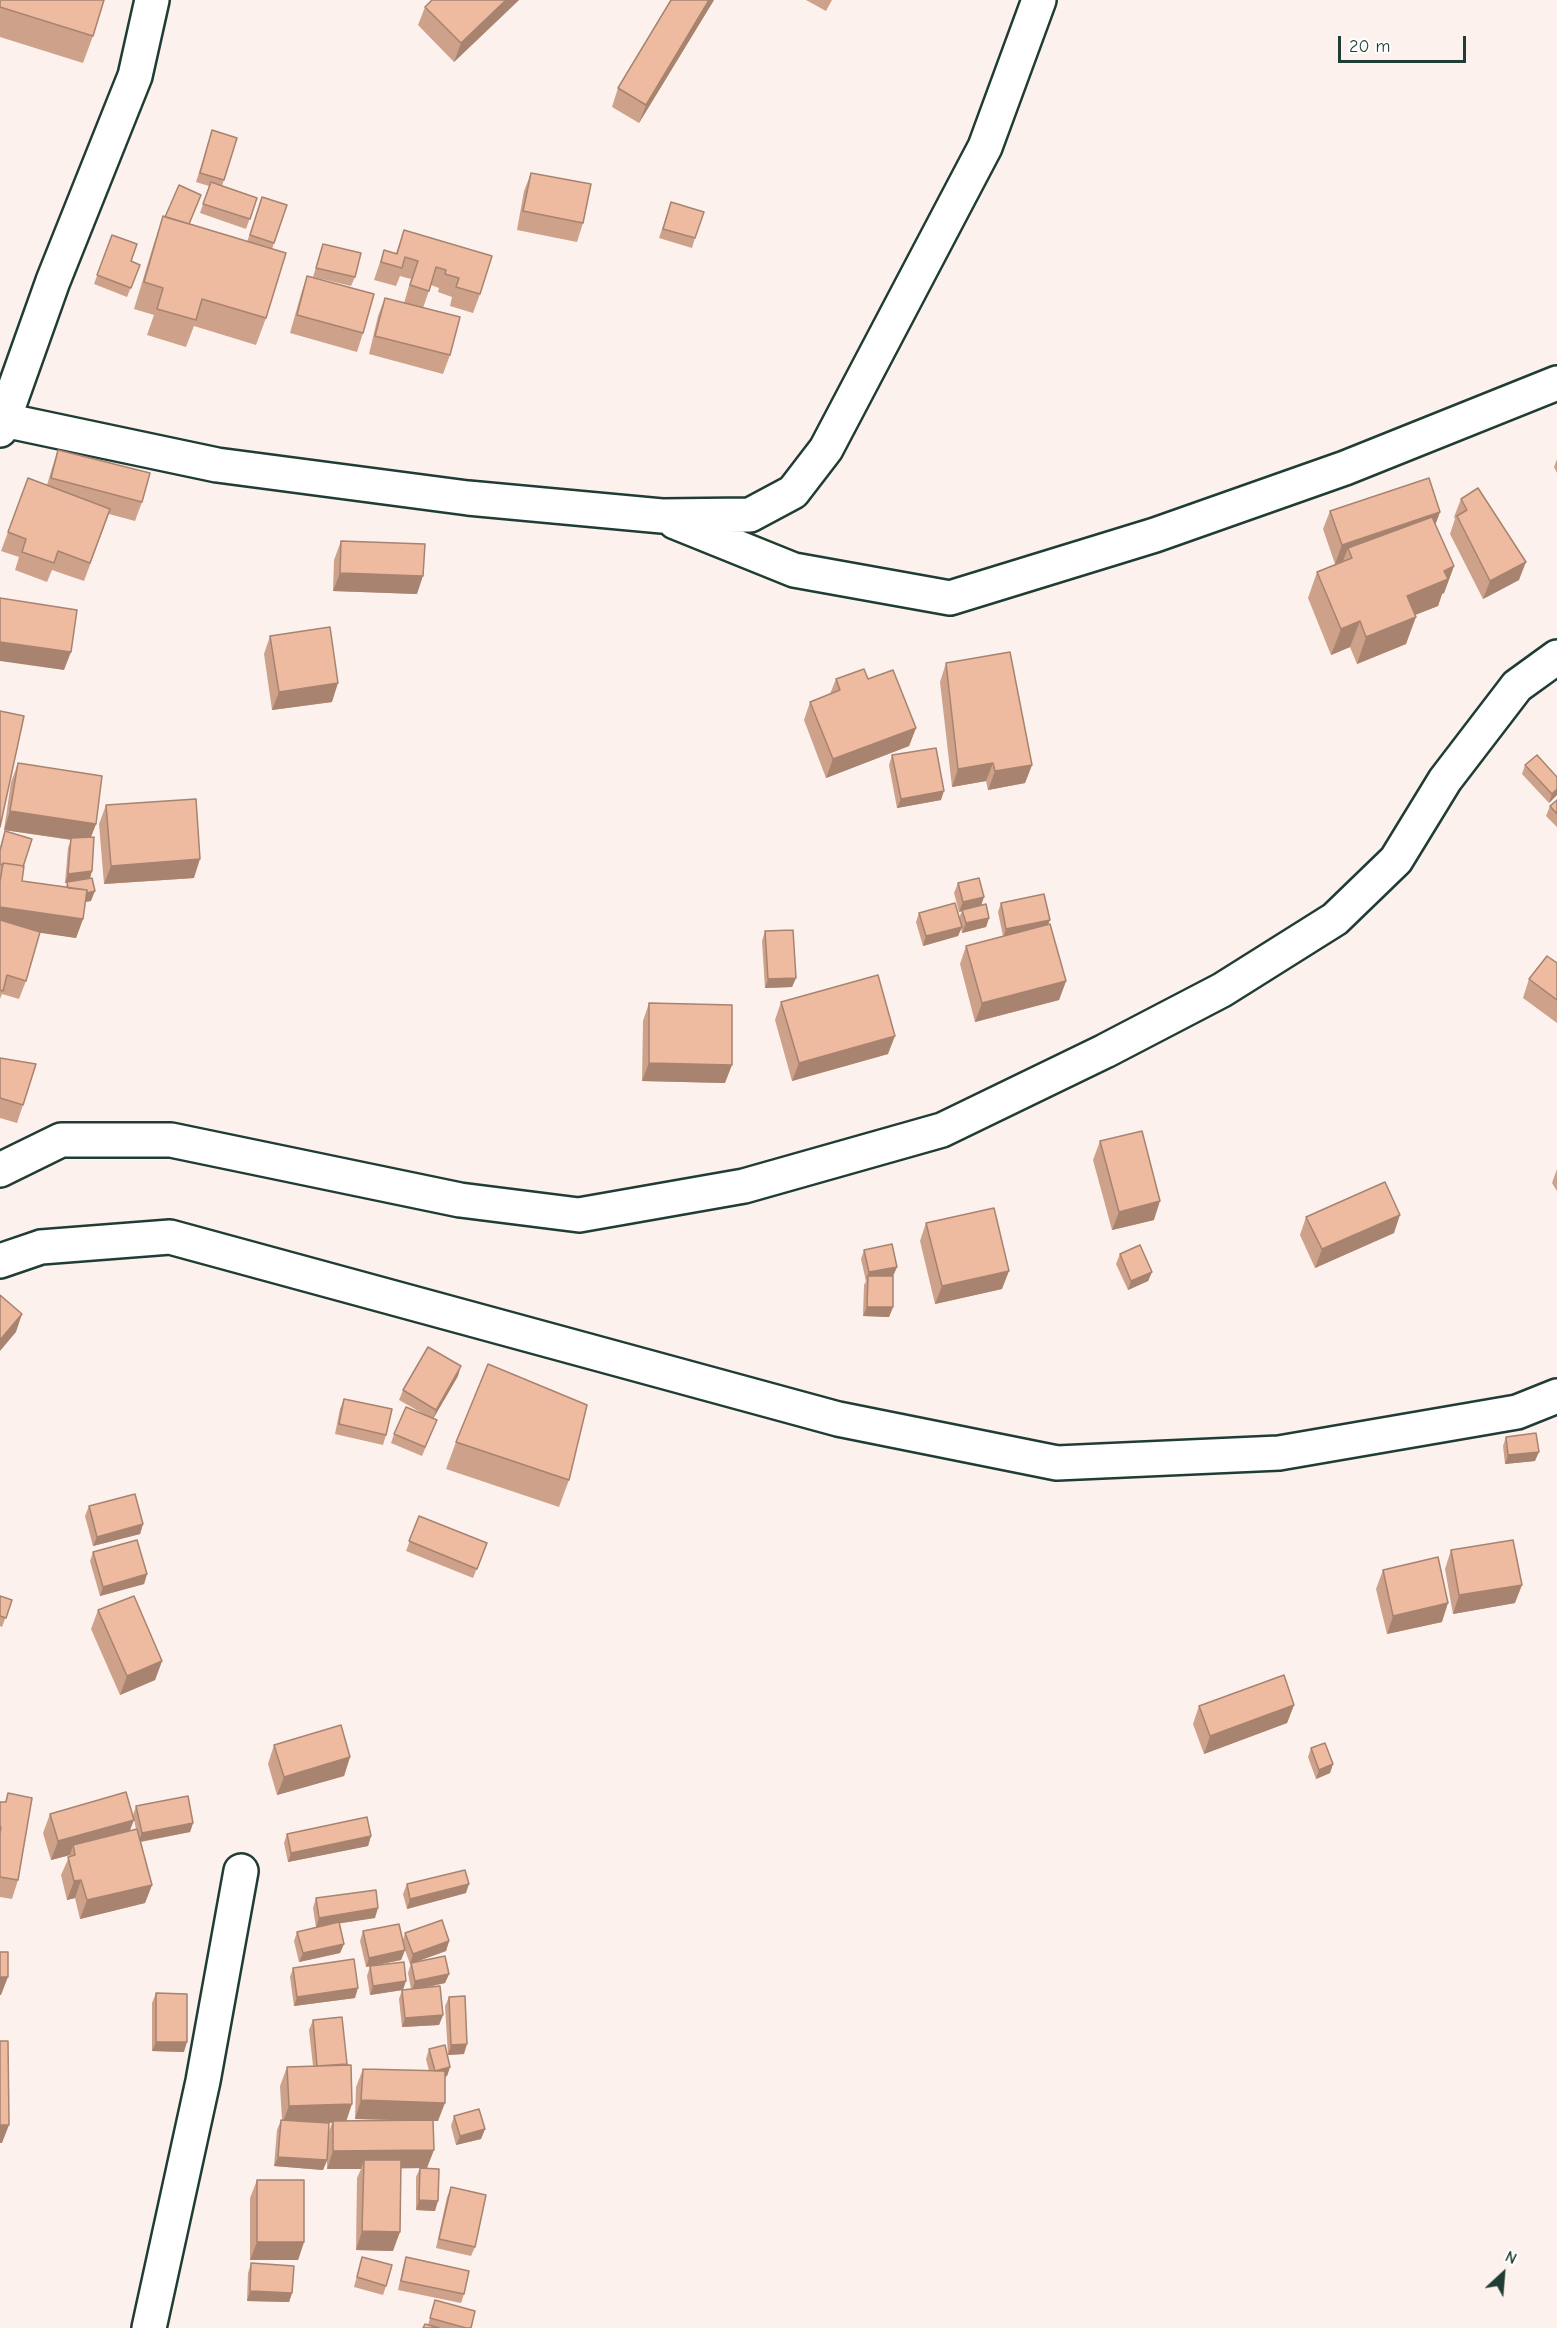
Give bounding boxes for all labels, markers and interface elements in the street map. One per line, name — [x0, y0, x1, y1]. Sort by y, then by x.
scale bar — [1341, 24, 1468, 62]
text: 20 m — [1349, 36, 1390, 57]
north arrow — [1473, 2244, 1533, 2304]
text: N — [1502, 2247, 1520, 2268]

